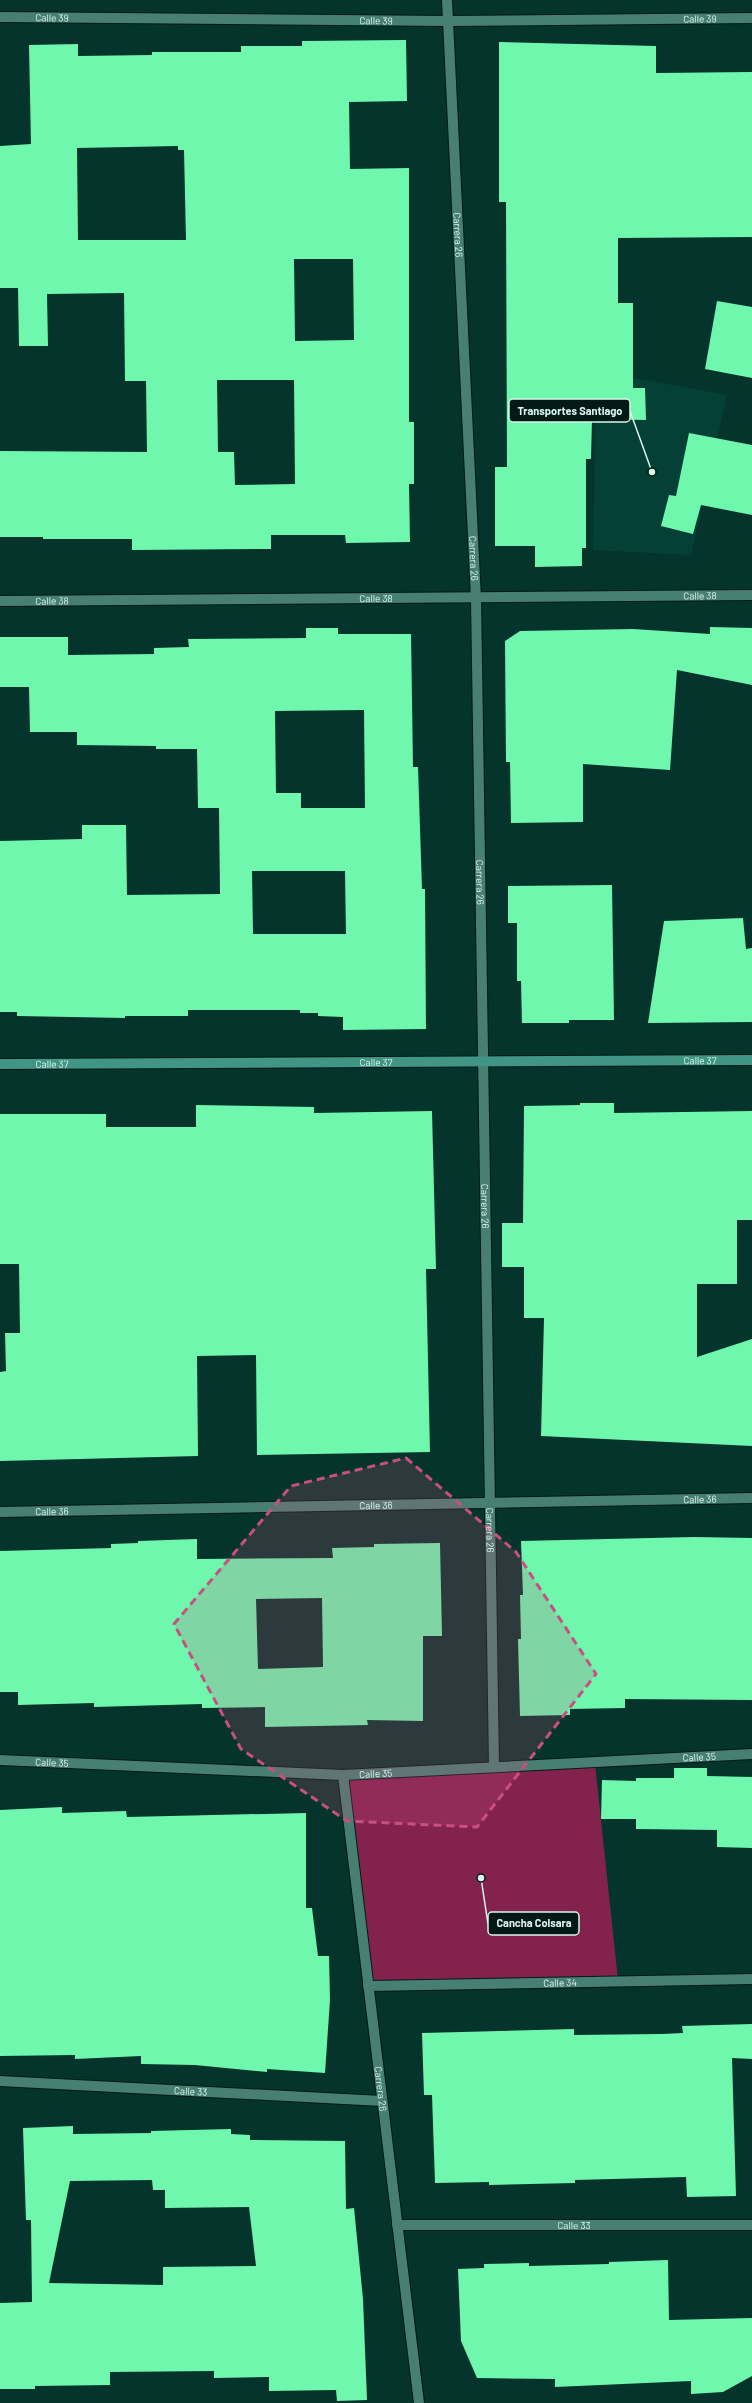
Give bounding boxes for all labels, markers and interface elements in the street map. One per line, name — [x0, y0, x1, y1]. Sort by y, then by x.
street label: Calle 39 — [35, 11, 69, 24]
street label: Calle 39 — [683, 12, 717, 25]
street label: Calle 39 — [359, 14, 393, 27]
street label: Carrera 26 — [451, 212, 465, 257]
callout: Transportes Santiago — [509, 399, 630, 422]
text: Transportes Santiago — [517, 404, 623, 417]
street label: Carrera 26 — [467, 536, 481, 581]
street label: Calle 38 — [683, 589, 717, 602]
street label: Calle 38 — [359, 592, 393, 604]
street label: Calle 38 — [35, 594, 69, 607]
street label: Carrera 26 — [474, 860, 487, 905]
street label: Calle 37 — [683, 1054, 717, 1066]
street label: Calle 37 — [359, 1056, 393, 1068]
street label: Calle 37 — [35, 1058, 69, 1070]
street label: Carrera 26 — [479, 1184, 492, 1229]
street label: Calle 36 — [683, 1493, 717, 1505]
street label: Calle 36 — [359, 1499, 393, 1511]
street label: Calle 36 — [35, 1505, 69, 1517]
street label: Carrera 26 — [484, 1508, 497, 1553]
street label: Calle 35 — [682, 1750, 716, 1764]
street label: Calle 35 — [35, 1756, 69, 1769]
street label: Calle 35 — [359, 1766, 393, 1780]
callout: Cancha Colsara — [488, 1912, 579, 1935]
text: Cancha Colsara — [496, 1916, 572, 1929]
street label: Calle 34 — [543, 1976, 577, 1989]
street label: Carrera 26 — [372, 2066, 390, 2112]
street label: Calle 33 — [174, 2084, 208, 2098]
street label: Calle 33 — [557, 2219, 591, 2231]

